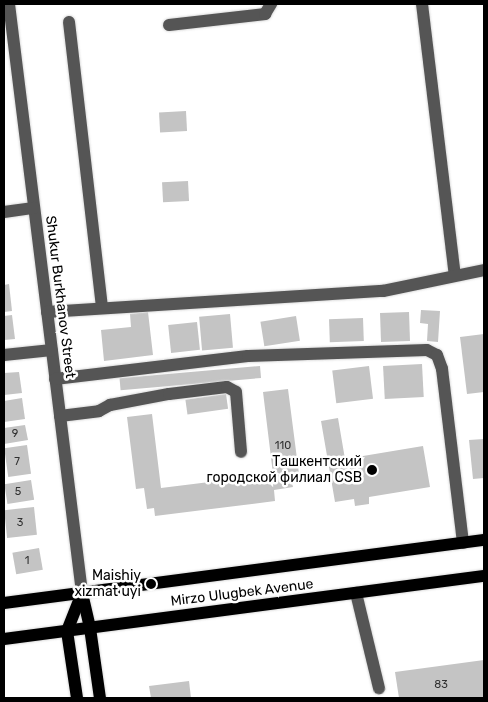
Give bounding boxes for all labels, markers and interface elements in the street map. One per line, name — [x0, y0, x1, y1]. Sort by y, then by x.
street label: Shukur Burkhanov Street — [42, 214, 78, 380]
house number: 9 — [12, 427, 18, 441]
house number: 110 — [275, 439, 291, 453]
place label: Ташкентский городской филиал CSB — [207, 454, 362, 487]
house number: 7 — [14, 455, 20, 469]
marker: Ташкентский городской филиал CSB — [366, 464, 378, 476]
house number: 5 — [15, 485, 21, 499]
house number: 3 — [17, 516, 23, 530]
house number: 1 — [25, 554, 29, 568]
place label: Maishiy xizmat uyi — [74, 568, 141, 600]
street label: Mirzo Ulugbek Avenue — [169, 576, 315, 610]
marker: Maishiy xizmat uyi — [145, 578, 157, 590]
house number: 83 — [434, 678, 448, 692]

